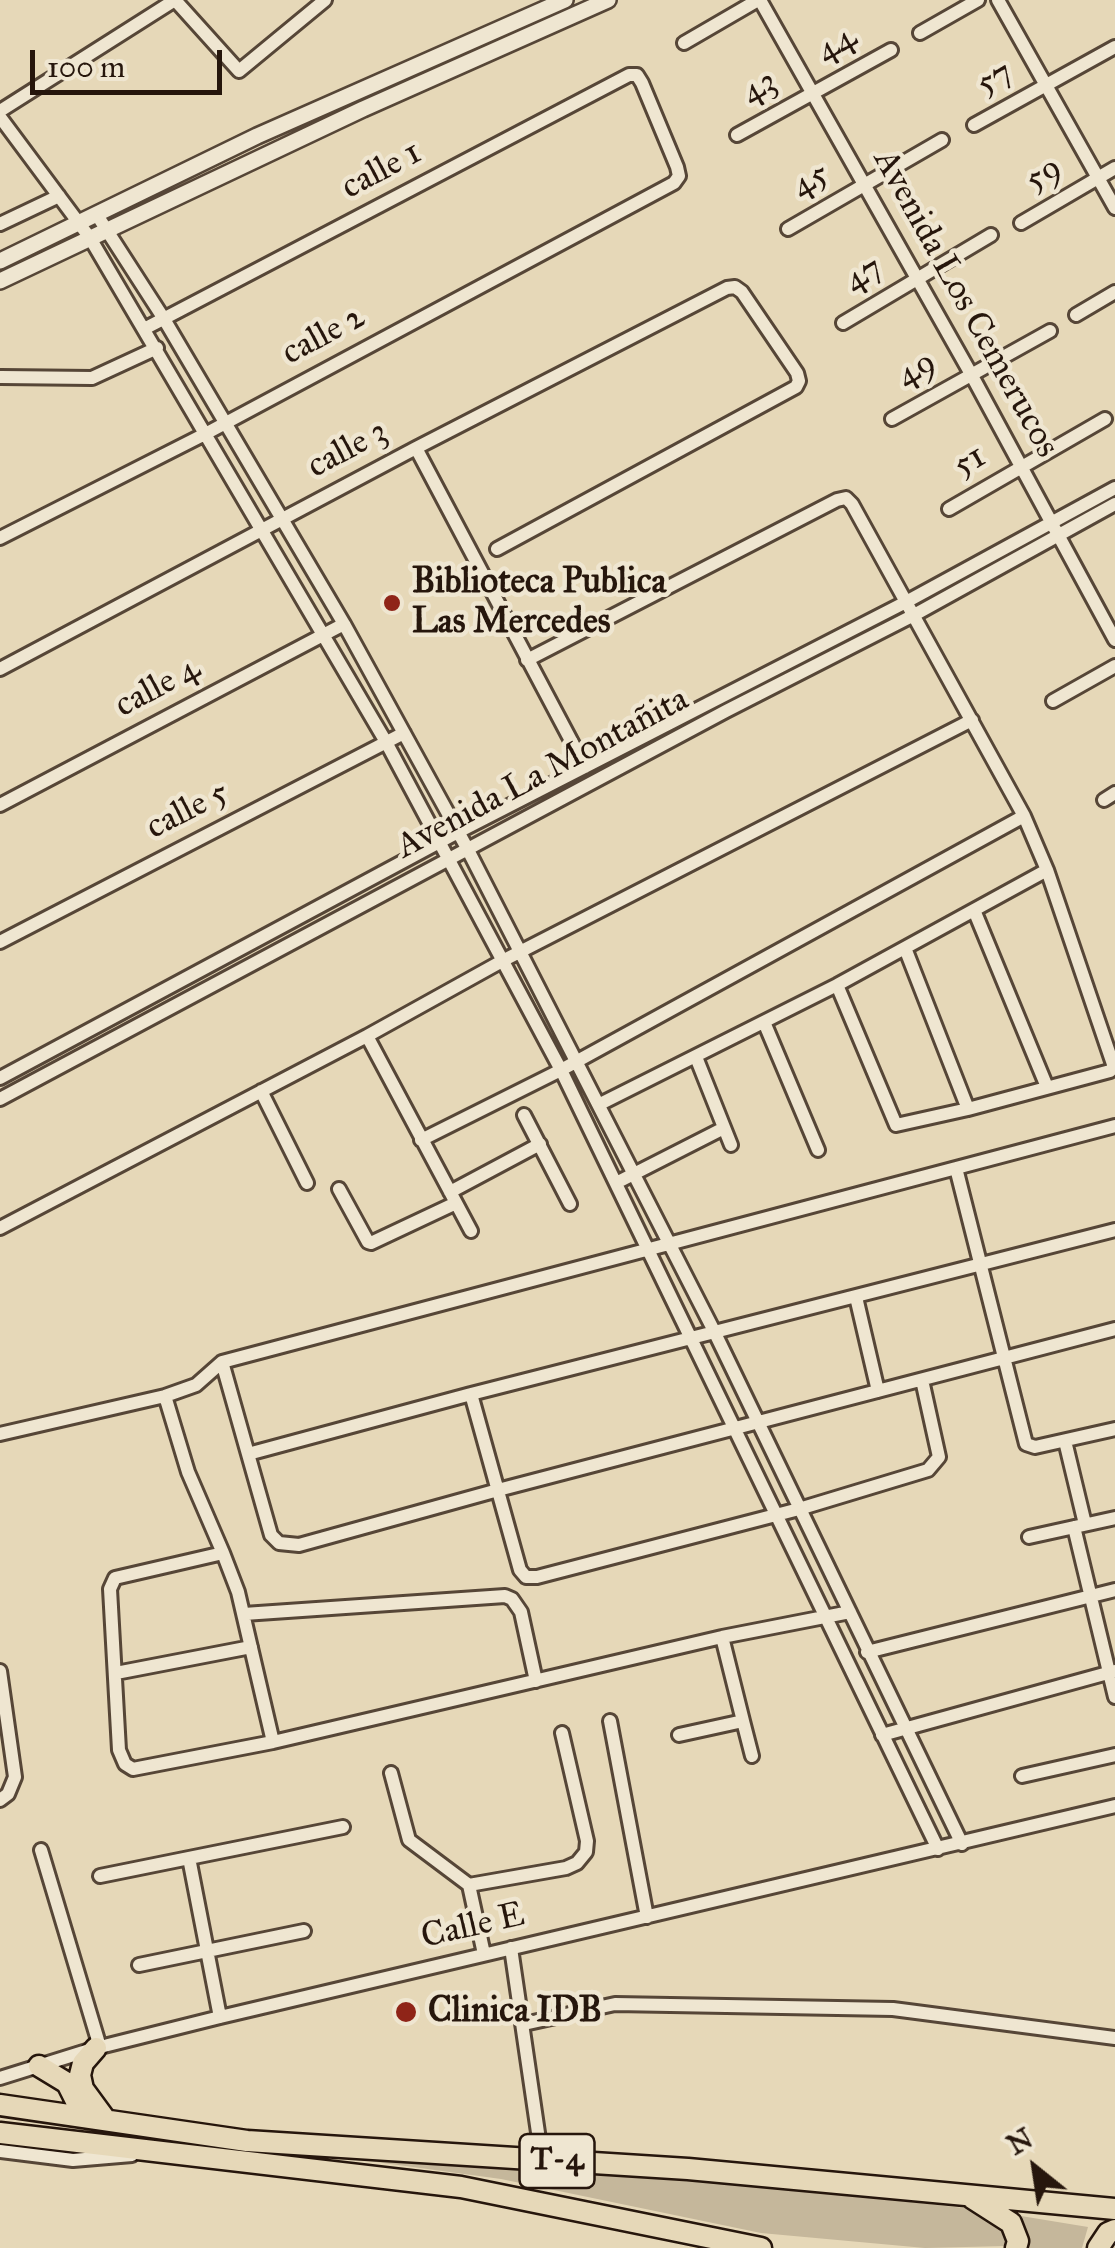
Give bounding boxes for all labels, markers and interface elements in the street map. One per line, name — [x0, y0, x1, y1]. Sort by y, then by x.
street label: 44 — [810, 17, 864, 73]
scale bar — [35, 30, 228, 92]
text: 100 m — [47, 49, 125, 85]
street label: 57 — [969, 52, 1021, 106]
street label: 43 — [735, 62, 785, 114]
street label: calle 1 — [335, 133, 429, 209]
street label: Avenida Los Cemerucos — [863, 143, 1067, 465]
street label: 59 — [1018, 148, 1070, 202]
street label: 45 — [785, 154, 837, 208]
street label: 47 — [837, 248, 891, 302]
street label: calle 2 — [275, 297, 373, 375]
street label: 49 — [890, 342, 944, 398]
street label: calle 3 — [301, 412, 395, 488]
street label: 51 — [946, 436, 994, 488]
place label: Biblioteca Publica Las Mercedes — [412, 562, 666, 644]
marker: Biblioteca Publica Las Mercedes — [381, 592, 403, 614]
street label: calle 4 — [108, 648, 208, 728]
street label: Avenida La Montañita — [390, 679, 696, 869]
street label: calle 5 — [140, 773, 236, 849]
street label: Calle E — [417, 1895, 529, 1959]
place label: Clinica IDB — [428, 1991, 602, 2033]
marker: Clinica IDB — [393, 1999, 419, 2025]
north arrow — [985, 2118, 1085, 2218]
text: N — [1001, 2120, 1039, 2163]
road number: T-4 — [520, 2134, 594, 2188]

